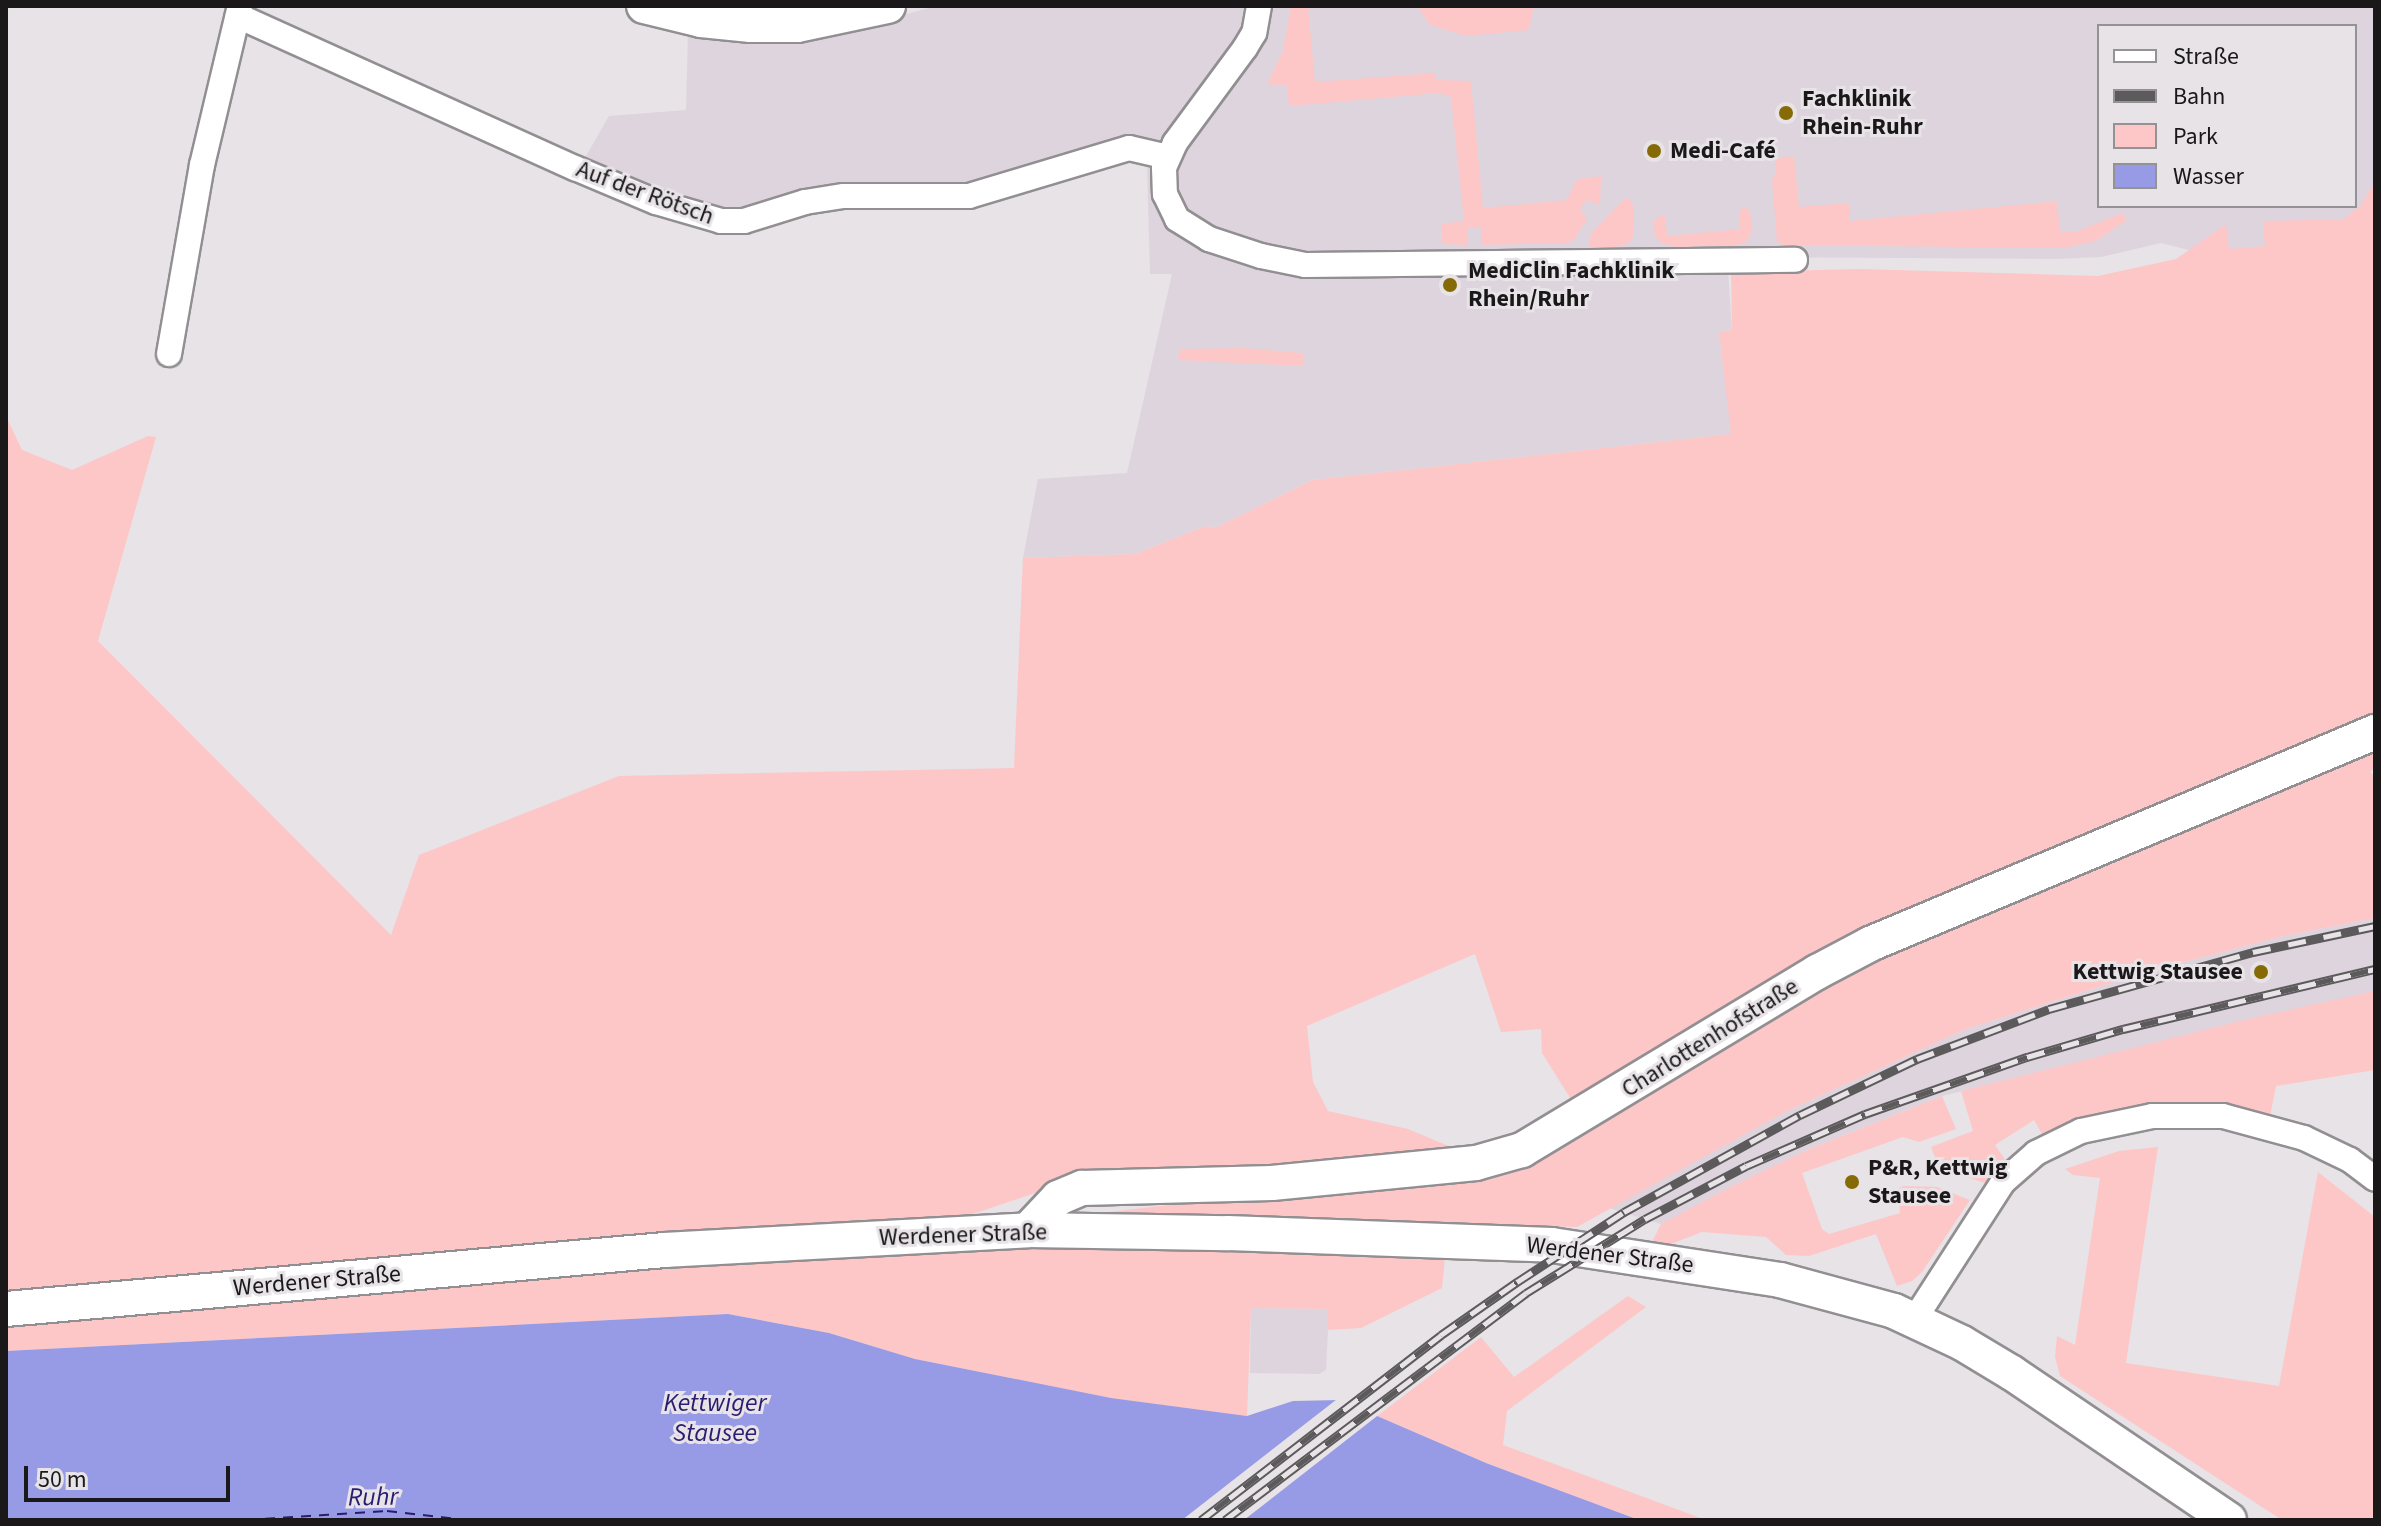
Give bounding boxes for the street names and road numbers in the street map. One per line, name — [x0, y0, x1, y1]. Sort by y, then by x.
street label: Auf der Rötsch — [572, 155, 718, 231]
street label: Charlottenhofstraße — [1616, 972, 1804, 1104]
street label: Werdener Straße — [878, 1218, 1048, 1252]
street label: Werdener Straße — [1525, 1230, 1695, 1280]
street label: Werdener Straße — [232, 1259, 402, 1303]

